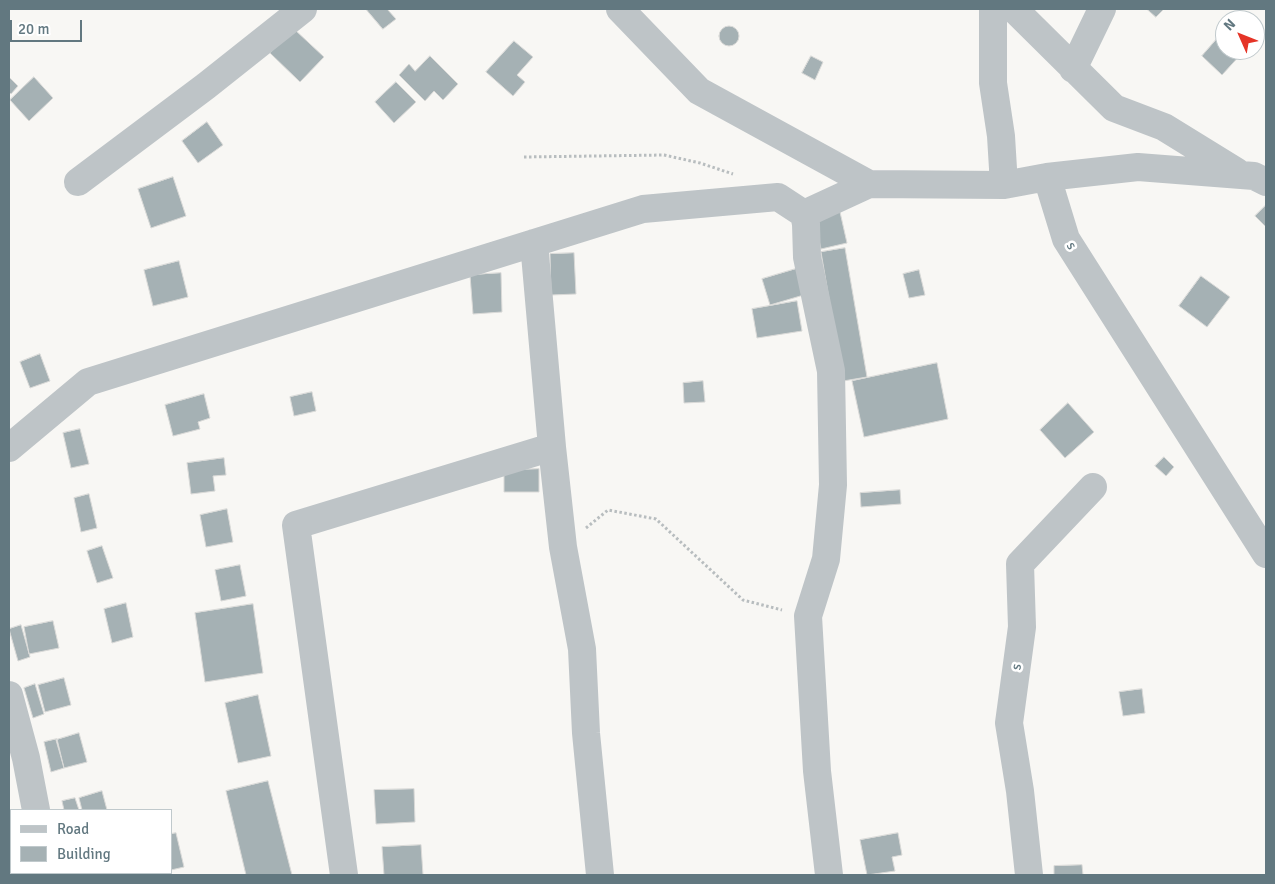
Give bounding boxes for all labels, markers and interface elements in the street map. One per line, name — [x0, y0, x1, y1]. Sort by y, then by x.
scale bar — [12, 10, 85, 42]
north arrow — [1215, 10, 1265, 60]
text: N — [1220, 16, 1239, 34]
text: 20 m — [18, 20, 49, 38]
street label: s — [1062, 239, 1080, 253]
street label: s — [1008, 663, 1026, 671]
legend — [10, 809, 172, 874]
text: Road — [57, 820, 89, 838]
text: Building — [57, 845, 111, 863]

